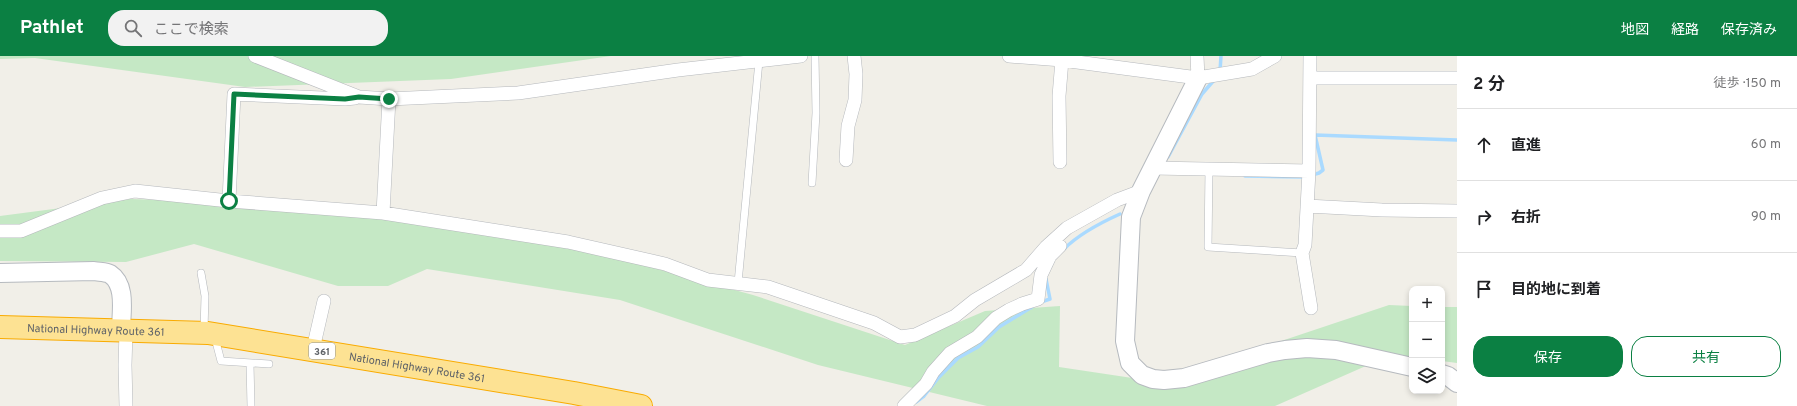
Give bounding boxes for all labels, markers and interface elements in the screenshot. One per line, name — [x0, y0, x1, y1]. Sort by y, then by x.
search box — [108, 10, 388, 46]
text: Pathlet — [20, 16, 84, 40]
icon: search — [122, 17, 144, 39]
text: ここで検索 — [154, 21, 229, 40]
text: 地図 — [1621, 22, 1649, 39]
text: 経路 — [1671, 22, 1699, 39]
text: 保存済み — [1721, 22, 1777, 39]
text: 2 分 — [1473, 74, 1505, 96]
text: 徒歩 · 150 m — [1714, 76, 1781, 92]
route end — [380, 90, 398, 108]
icon: ahead — [1473, 134, 1495, 156]
text: 直進 — [1511, 137, 1541, 156]
text: 60 m — [1751, 137, 1781, 153]
route start — [220, 192, 238, 210]
icon: right — [1473, 206, 1495, 228]
text: 右折 — [1511, 209, 1541, 228]
text: 90 m — [1751, 209, 1781, 225]
icon: arrive — [1473, 278, 1495, 300]
text: 目的地に到着 — [1511, 281, 1601, 300]
map controls — [1409, 286, 1445, 394]
button: + — [1409, 286, 1445, 322]
street label: National Highway Route 361 — [27, 322, 165, 340]
button: − — [1409, 322, 1445, 358]
button: 保存 — [1473, 336, 1623, 377]
button: 共有 — [1631, 336, 1781, 377]
road number: 361 — [309, 343, 335, 359]
street label: National Highway Route 361 — [348, 350, 486, 386]
button: layers — [1409, 358, 1445, 394]

